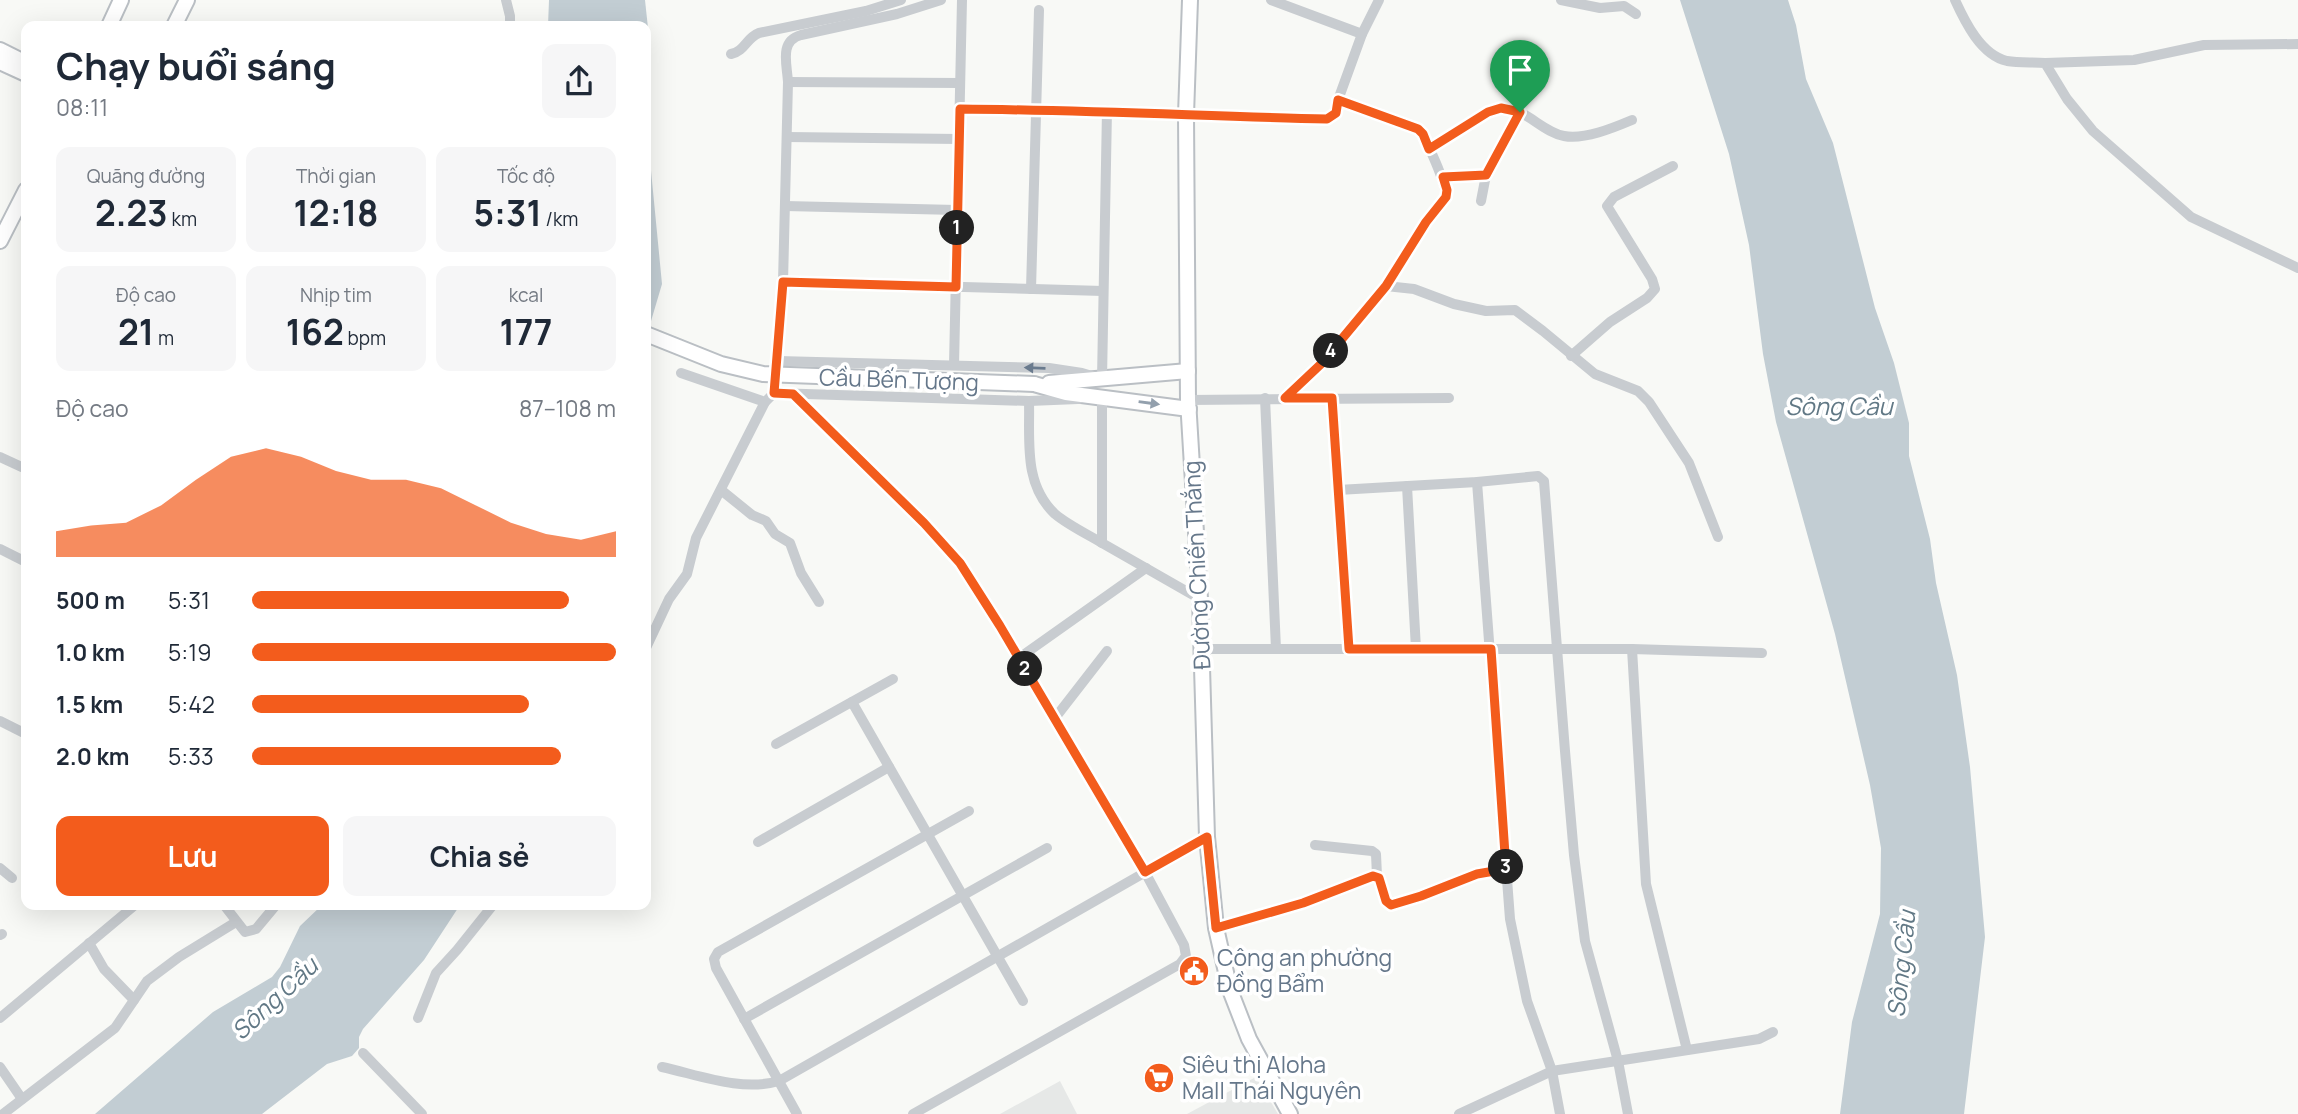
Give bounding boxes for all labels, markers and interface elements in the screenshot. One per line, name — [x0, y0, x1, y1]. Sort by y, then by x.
text: Chạy buổi sáng — [56, 39, 336, 91]
pin — [1490, 40, 1550, 112]
button: share — [542, 44, 616, 118]
icon: arrive — [1501, 51, 1539, 89]
text: 08:11 — [56, 91, 108, 123]
text: Quãng đường — [87, 163, 205, 189]
text: Thời gian — [296, 163, 376, 189]
text: Tốc độ — [497, 163, 555, 189]
text: 2.23 — [95, 189, 168, 237]
text: 12:18 — [294, 189, 378, 237]
text: 5:31 — [474, 189, 542, 237]
text: km — [168, 206, 197, 232]
text: /km — [542, 206, 578, 232]
pin: 1 — [940, 210, 974, 246]
text: 1 — [952, 214, 961, 240]
text: Độ cao — [116, 282, 176, 308]
text: Nhịp tim — [300, 282, 372, 308]
text: kcal — [509, 282, 543, 308]
text: 21 — [118, 308, 154, 356]
text: 162 — [286, 308, 344, 356]
text: 177 — [500, 308, 552, 356]
text: m — [154, 325, 174, 351]
text: bpm — [344, 325, 386, 351]
pin: 4 — [1314, 334, 1348, 368]
text: 4 — [1325, 337, 1336, 363]
street label: Cầu Bến Tượng — [818, 360, 980, 398]
one-way arrow — [1023, 362, 1045, 373]
water label: Sông Cầu — [1785, 389, 1894, 422]
text: Độ cao — [56, 392, 129, 424]
text: 87–108 m — [519, 392, 616, 424]
one-way arrow — [1138, 398, 1160, 409]
street label: Đường Chiến Thắng — [1175, 460, 1217, 670]
text: 500 m — [56, 584, 125, 616]
text: 5:31 — [168, 584, 210, 616]
text: 1.0 km — [56, 636, 125, 668]
text: 5:19 — [168, 636, 211, 668]
pin: 2 — [1007, 652, 1042, 686]
text: 2 — [1019, 655, 1030, 681]
text: 1.5 km — [56, 688, 123, 720]
text: 5:42 — [168, 688, 215, 720]
text: 2.0 km — [56, 740, 129, 772]
text: 5:33 — [168, 740, 214, 772]
button: Lưu — [56, 816, 329, 896]
button: Chia sẻ — [343, 816, 616, 896]
pin: 3 — [1488, 850, 1524, 884]
text: 3 — [1500, 853, 1511, 879]
water label: Sông Cầu — [1879, 907, 1923, 1019]
place label: Công an phường Đồng Bẩm — [1217, 941, 1392, 999]
water label: Sông Cầu — [224, 948, 326, 1046]
public building icon: Công an phường Đồng Bẩm — [1177, 954, 1211, 988]
place label: Siêu thị Aloha Mall Thái Nguyên — [1182, 1048, 1362, 1106]
supermarket icon: Siêu thị Aloha Mall Thái Nguyên — [1142, 1061, 1176, 1095]

